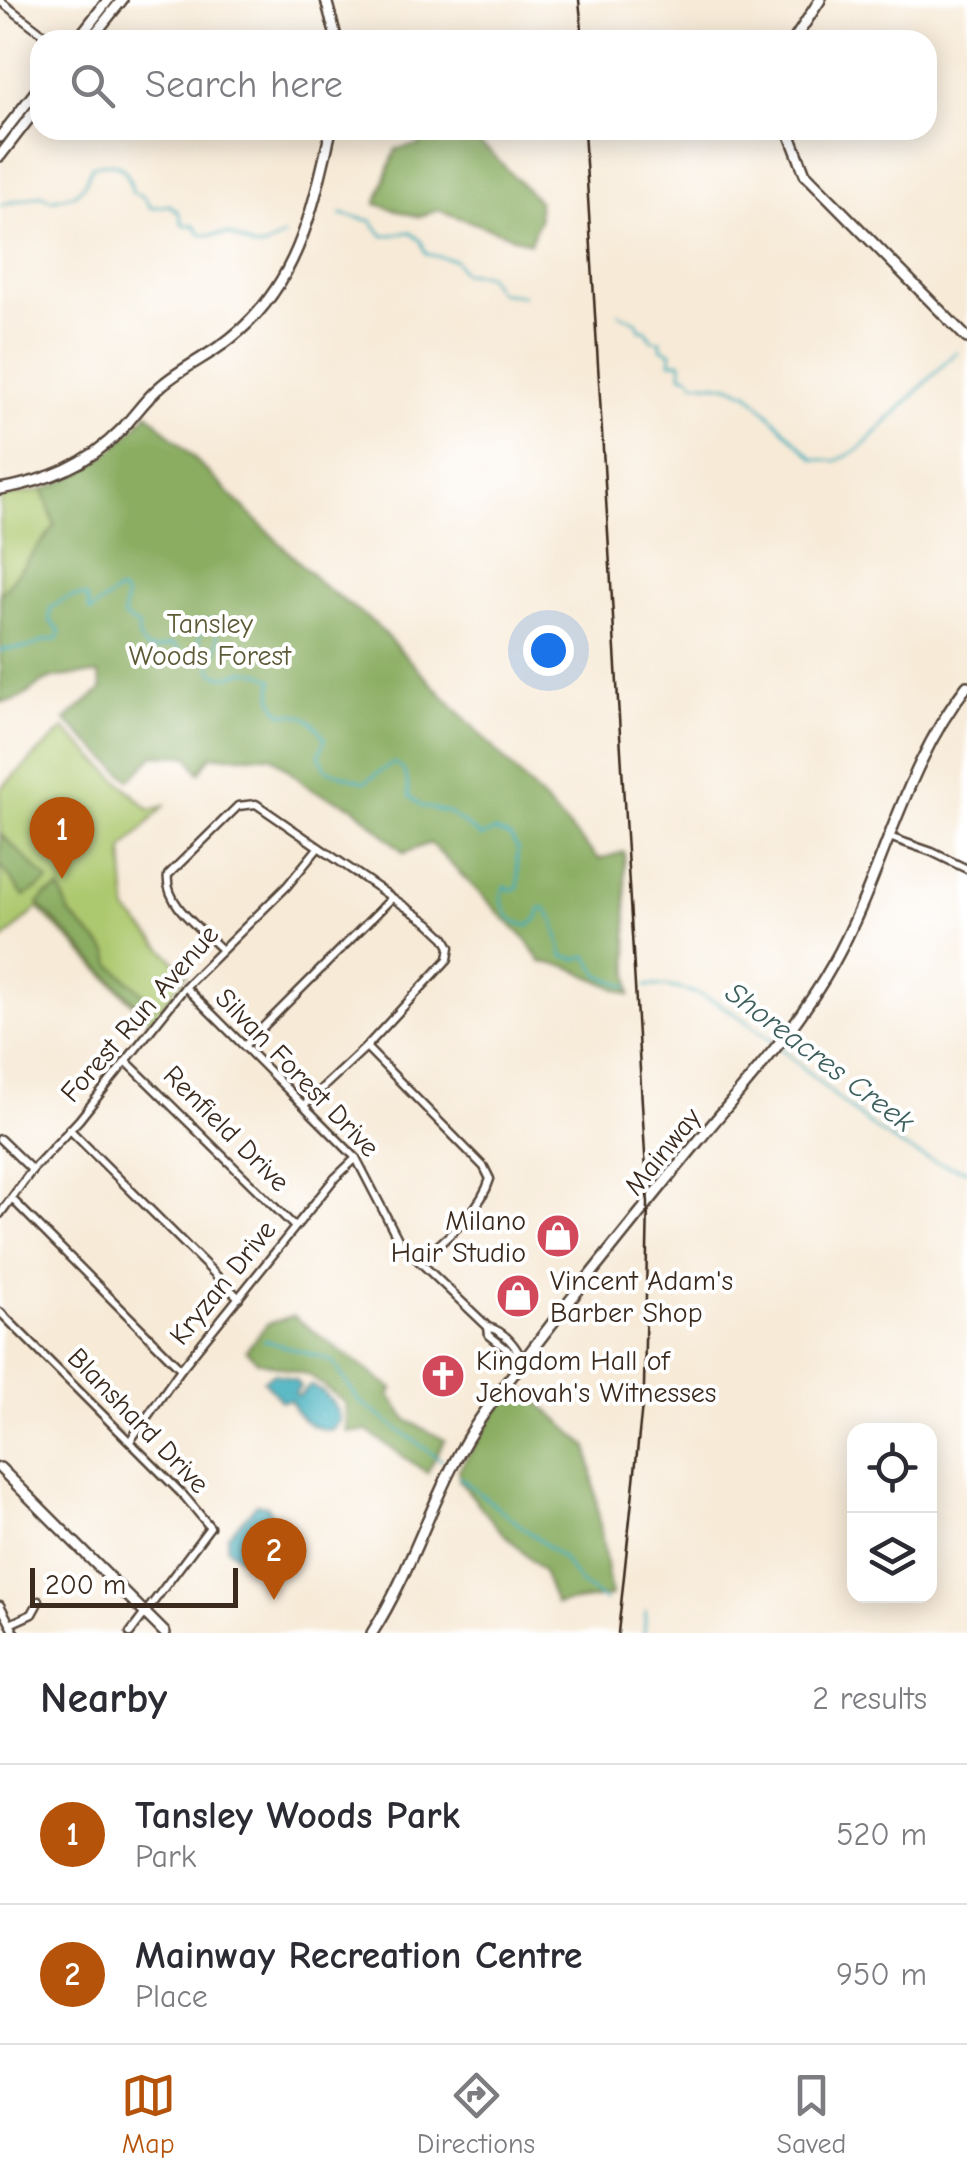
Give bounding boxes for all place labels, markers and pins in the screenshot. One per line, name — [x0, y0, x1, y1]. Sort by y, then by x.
pin: 1 — [30, 796, 94, 879]
place label: Milano Hair Studio — [391, 1205, 526, 1269]
shop icon: Milano Hair Studio — [535, 1213, 581, 1259]
place label: Vincent Adam's Barber Shop — [550, 1265, 733, 1329]
shop icon: Vincent Adam's Barber Shop — [495, 1273, 541, 1319]
place label: Kingdom Hall of Jehovah's Witnesses — [476, 1345, 716, 1409]
church icon: Kingdom Hall of Jehovah's Witnesses — [420, 1353, 466, 1399]
pin: 2 — [242, 1518, 306, 1600]

